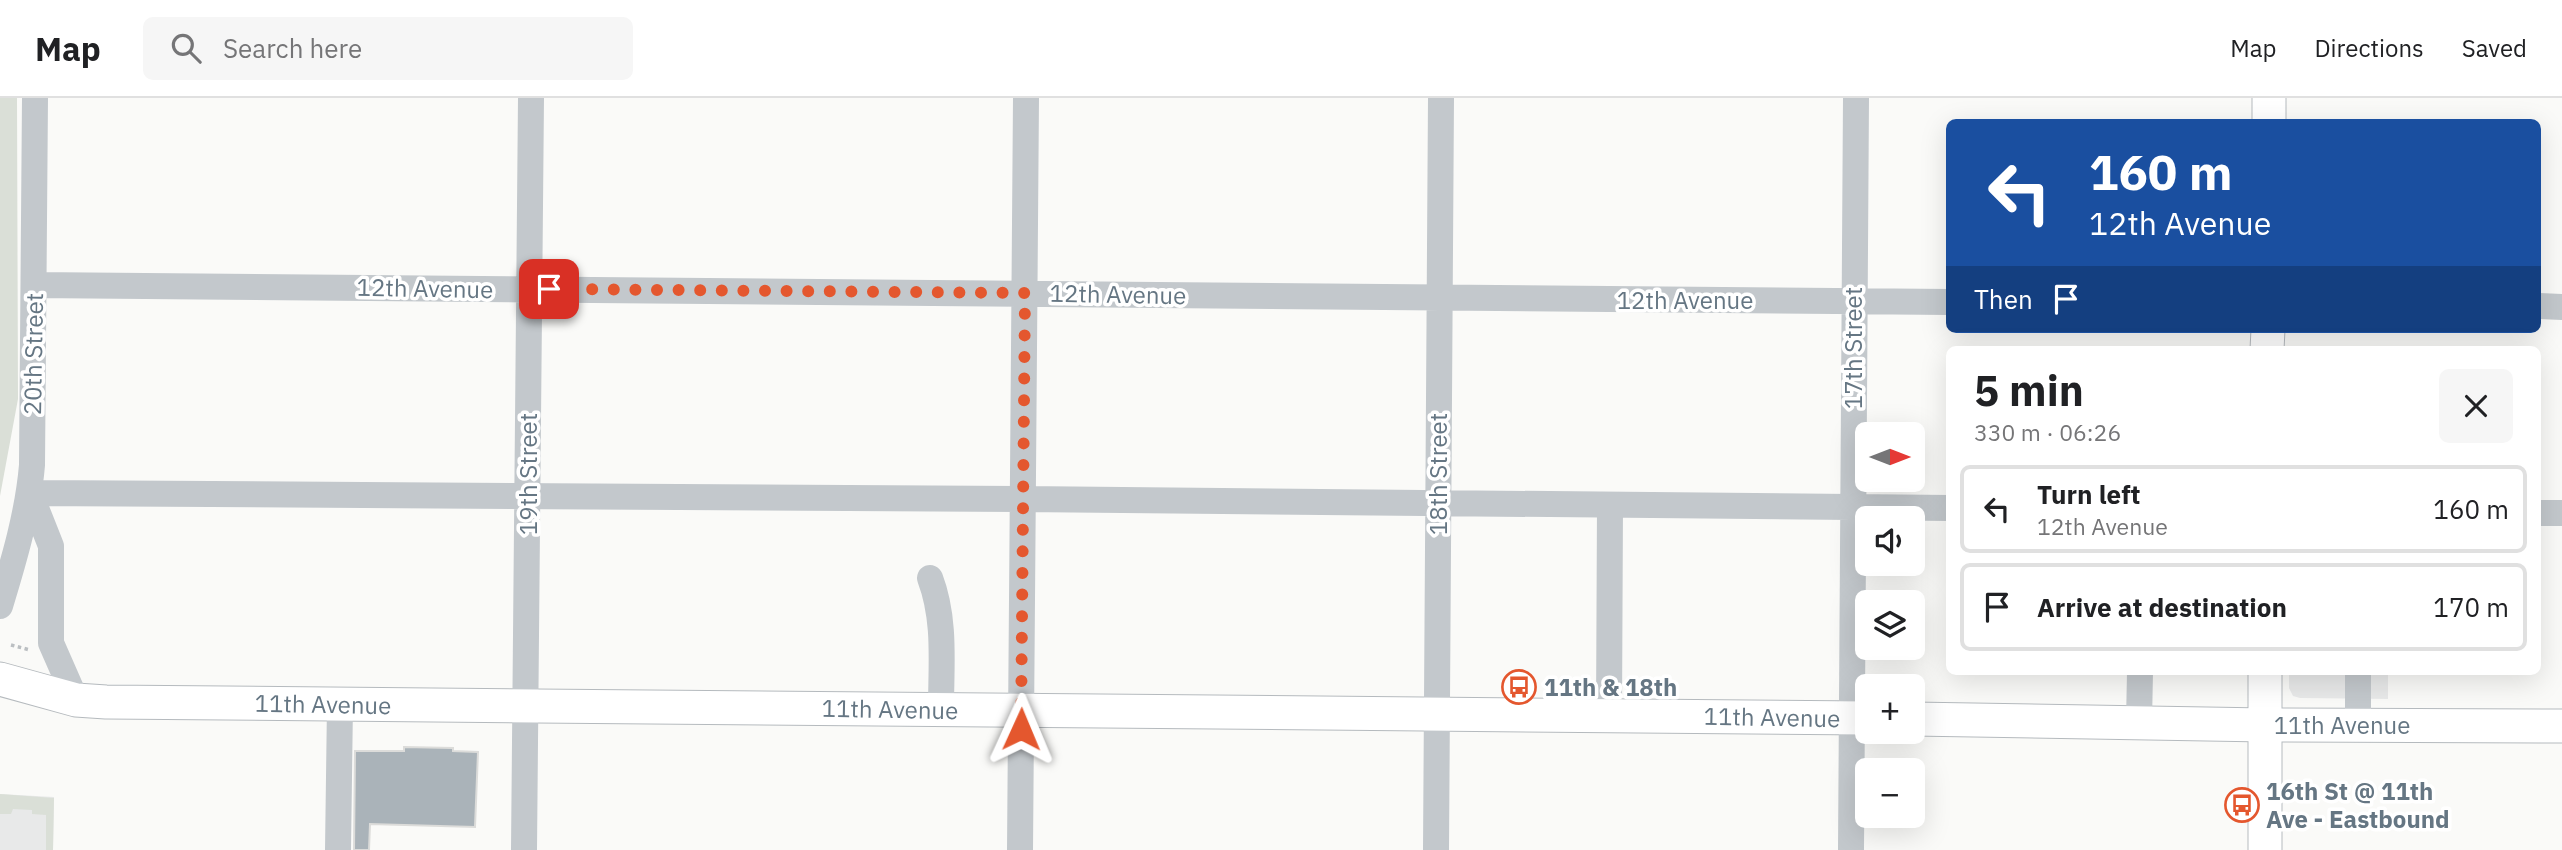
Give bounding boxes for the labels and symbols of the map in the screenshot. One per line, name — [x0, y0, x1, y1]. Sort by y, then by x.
pin — [519, 259, 579, 319]
street label: 12th Avenue — [356, 271, 494, 305]
street label: 12th Avenue — [1049, 277, 1187, 311]
street label: 12th Avenue — [1617, 284, 1753, 316]
street label: 17th Street — [1837, 287, 1869, 409]
street label: 20th Street — [16, 293, 50, 415]
street label: 19th Street — [512, 413, 544, 535]
street label: 18th Street — [1422, 413, 1454, 535]
north arrow — [1855, 422, 1925, 492]
bus stop icon: 11th & 18th — [1500, 668, 1538, 706]
place label: 11th & 18th — [1544, 671, 1677, 703]
street label: 11th Avenue — [254, 687, 392, 721]
street label: 11th Avenue — [821, 692, 959, 726]
position arrow — [984, 692, 1058, 766]
street label: 11th Avenue — [1703, 700, 1841, 734]
street label: 11th Avenue — [2274, 709, 2410, 741]
place label: 16th St @ 11th Ave - Eastbound — [2266, 775, 2450, 835]
bus stop icon: 16th St @ 11th Ave - Eastbound — [2223, 786, 2261, 824]

